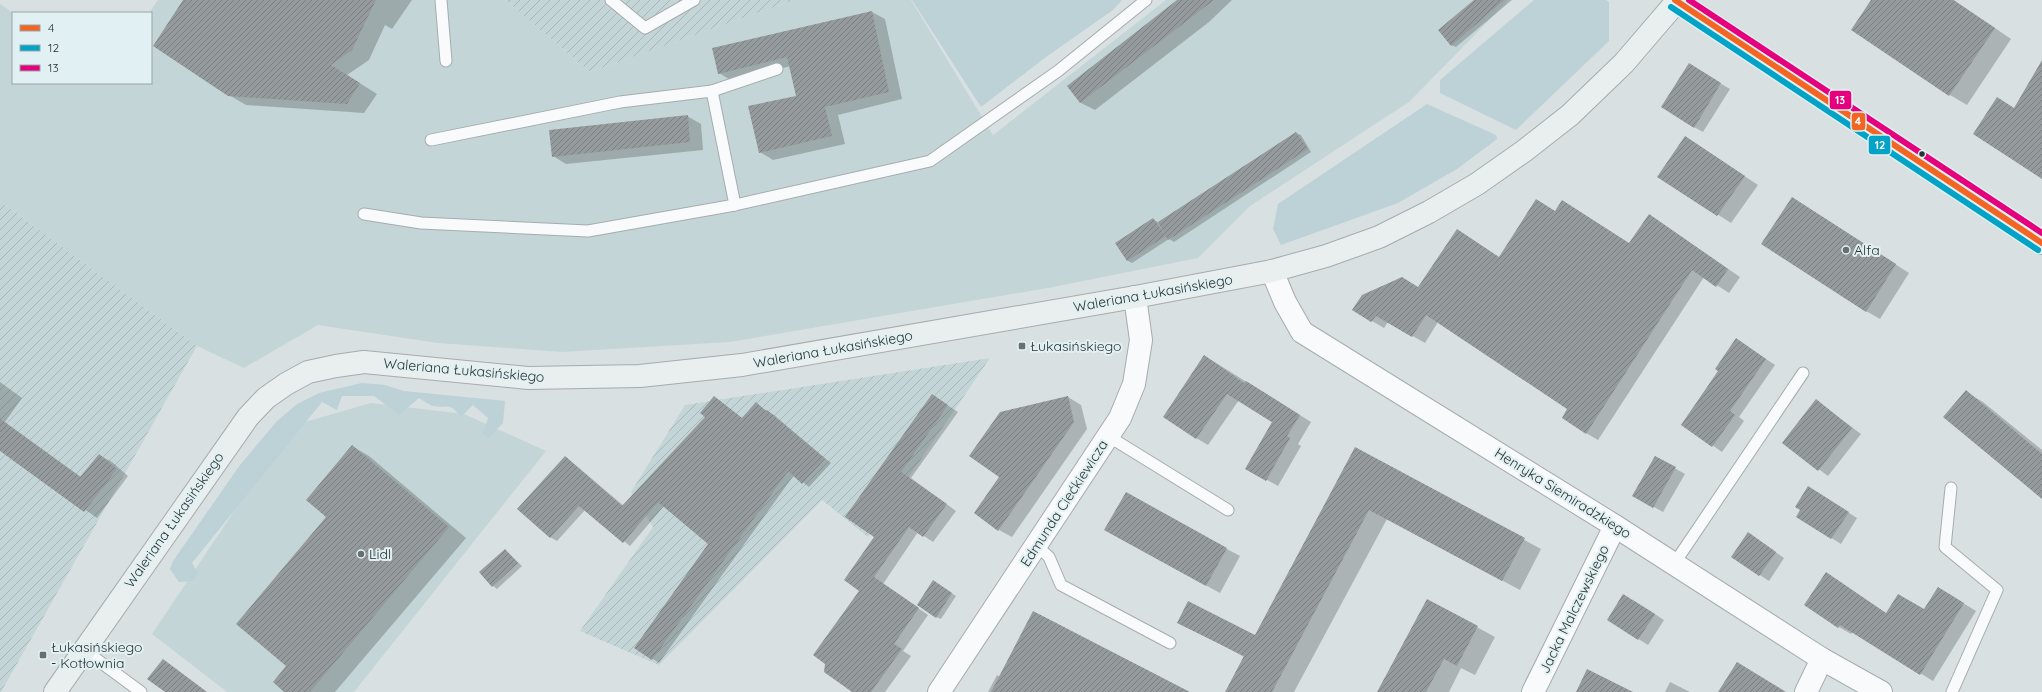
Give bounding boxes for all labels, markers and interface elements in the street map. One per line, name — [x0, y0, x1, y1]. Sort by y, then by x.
legend — [12, 12, 152, 84]
text: 4 — [48, 20, 54, 35]
text: 12 — [48, 40, 59, 55]
text: 13 — [48, 60, 59, 75]
line badge: 13 — [1829, 90, 1852, 110]
text: 13 — [1835, 93, 1845, 107]
line badge: 4 — [1851, 112, 1866, 131]
text: 4 — [1855, 114, 1862, 128]
line badge: 12 — [1868, 135, 1891, 155]
text: 12 — [1875, 138, 1885, 152]
unlabelled marker — [1917, 149, 1927, 159]
place label: Alfa — [1854, 241, 1880, 259]
marker: Alfa — [1841, 245, 1851, 255]
street label: Waleriana Łukasińskiego — [1072, 270, 1234, 316]
street label: Waleriana Łukasińskiego — [752, 326, 914, 372]
place label: Łukasińskiego — [1030, 337, 1121, 355]
marker: Łukasińskiego — [1017, 341, 1027, 351]
street label: Waleriana Łukasińskiego — [383, 354, 545, 386]
street label: Edmunda Ciećkiewicza — [1016, 436, 1112, 570]
street label: Henryka Siemiradzkiego — [1491, 444, 1635, 542]
street label: Waleriana Łukasińskiego — [120, 449, 228, 591]
street label: Jacka Malczewskiego — [1535, 542, 1613, 676]
place label: Lidl — [369, 545, 391, 563]
marker: Lidl — [356, 549, 366, 559]
place label: Łukasińskiego - Kotłownia — [51, 638, 142, 672]
marker: Łukasińskiego - Kotłownia — [38, 650, 48, 660]

